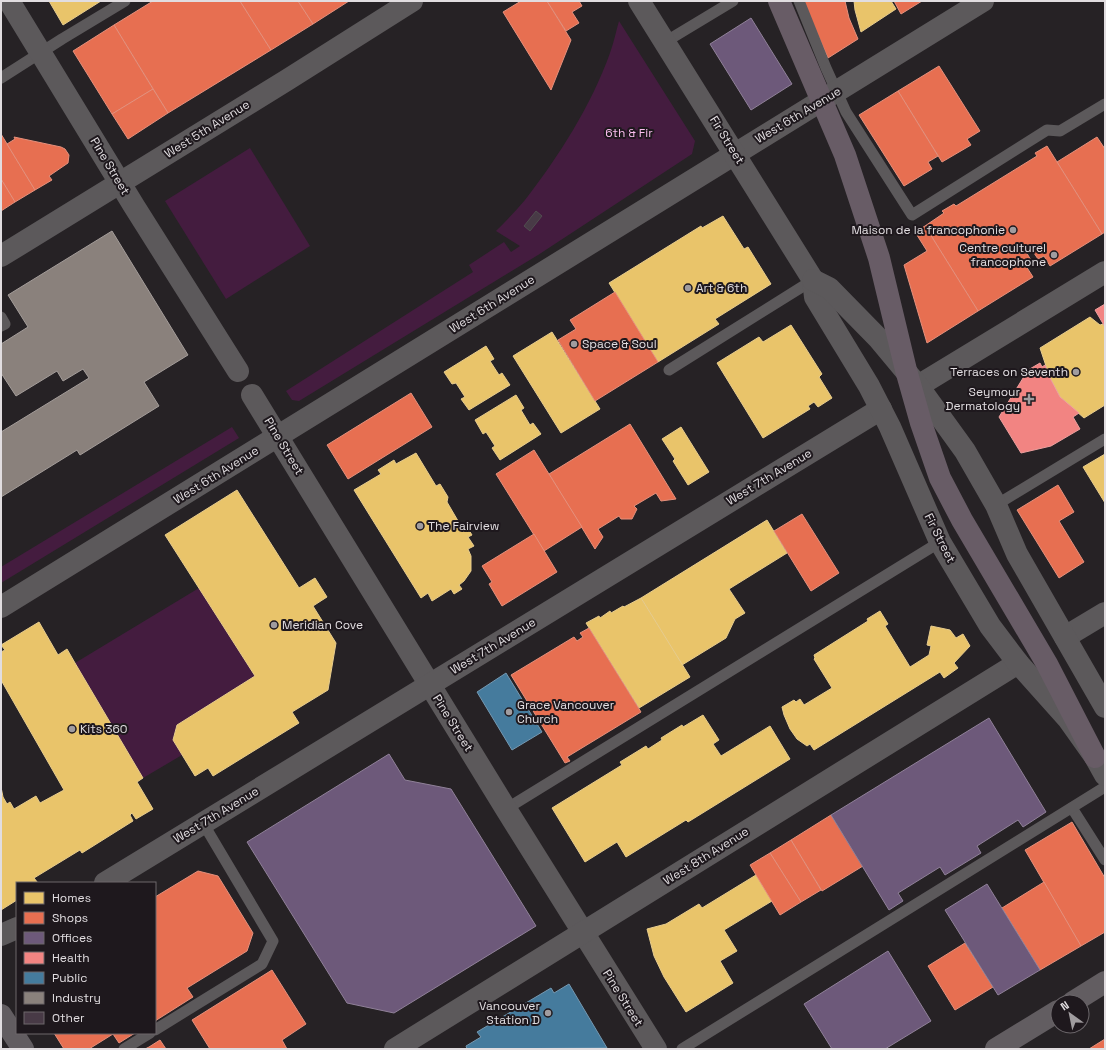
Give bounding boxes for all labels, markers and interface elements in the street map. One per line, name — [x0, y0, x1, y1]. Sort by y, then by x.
street label: West 6th Avenue — [752, 83, 844, 147]
street label: West 5th Avenue — [161, 96, 253, 162]
street label: Fir Street — [706, 113, 748, 167]
park label: 6th & Fir — [605, 125, 653, 141]
street label: Pine Street — [87, 134, 133, 198]
place label: Maison de la francophonie — [851, 222, 1005, 238]
marker: Maison de la francophonie — [1008, 225, 1018, 235]
place label: Centre culturel francophone — [959, 240, 1046, 270]
marker: Centre culturel francophone — [1049, 250, 1059, 260]
street label: West 6th Avenue — [446, 271, 538, 337]
place label: Art & 6th — [696, 280, 747, 296]
marker: Art & 6th — [683, 283, 693, 293]
place label: Space & Soul — [582, 336, 657, 352]
marker: Space & Soul — [569, 339, 579, 349]
place label: Terraces on Seventh — [950, 364, 1068, 380]
marker: Terraces on Seventh — [1071, 367, 1081, 377]
place label: Seymour Dermatology — [945, 384, 1020, 414]
marker: Seymour Dermatology — [1023, 393, 1035, 405]
street label: Pine Street — [261, 414, 307, 478]
street label: West 6th Avenue — [170, 442, 262, 508]
street label: West 7th Avenue — [723, 445, 815, 509]
street label: Fir Street — [921, 510, 959, 566]
place label: The Fairview — [428, 518, 499, 534]
marker: The Fairview — [415, 521, 425, 531]
street label: West 7th Avenue — [447, 614, 539, 678]
place label: Meridian Cove — [282, 617, 363, 633]
marker: Meridian Cove — [269, 620, 279, 630]
street label: Pine Street — [429, 691, 477, 755]
place label: Grace Vancouver Church — [517, 697, 615, 727]
marker: Grace Vancouver Church — [504, 707, 514, 717]
place label: Kits 360 — [80, 721, 127, 737]
marker: Kits 360 — [67, 724, 77, 734]
street label: West 7th Avenue — [170, 783, 262, 847]
street label: West 8th Avenue — [660, 823, 752, 889]
legend — [16, 882, 156, 1034]
text: Homes — [52, 890, 91, 906]
text: Shops — [52, 910, 88, 926]
text: Offices — [52, 930, 92, 946]
text: Health — [52, 950, 90, 966]
street label: Pine Street — [599, 966, 647, 1030]
text: Public — [52, 970, 87, 986]
text: Industry — [52, 990, 101, 1006]
north arrow — [1050, 994, 1090, 1034]
place label: Vancouver Station D — [479, 998, 540, 1028]
text: N — [1058, 998, 1071, 1013]
marker: Vancouver Station D — [543, 1008, 553, 1018]
text: Other — [52, 1010, 85, 1026]

